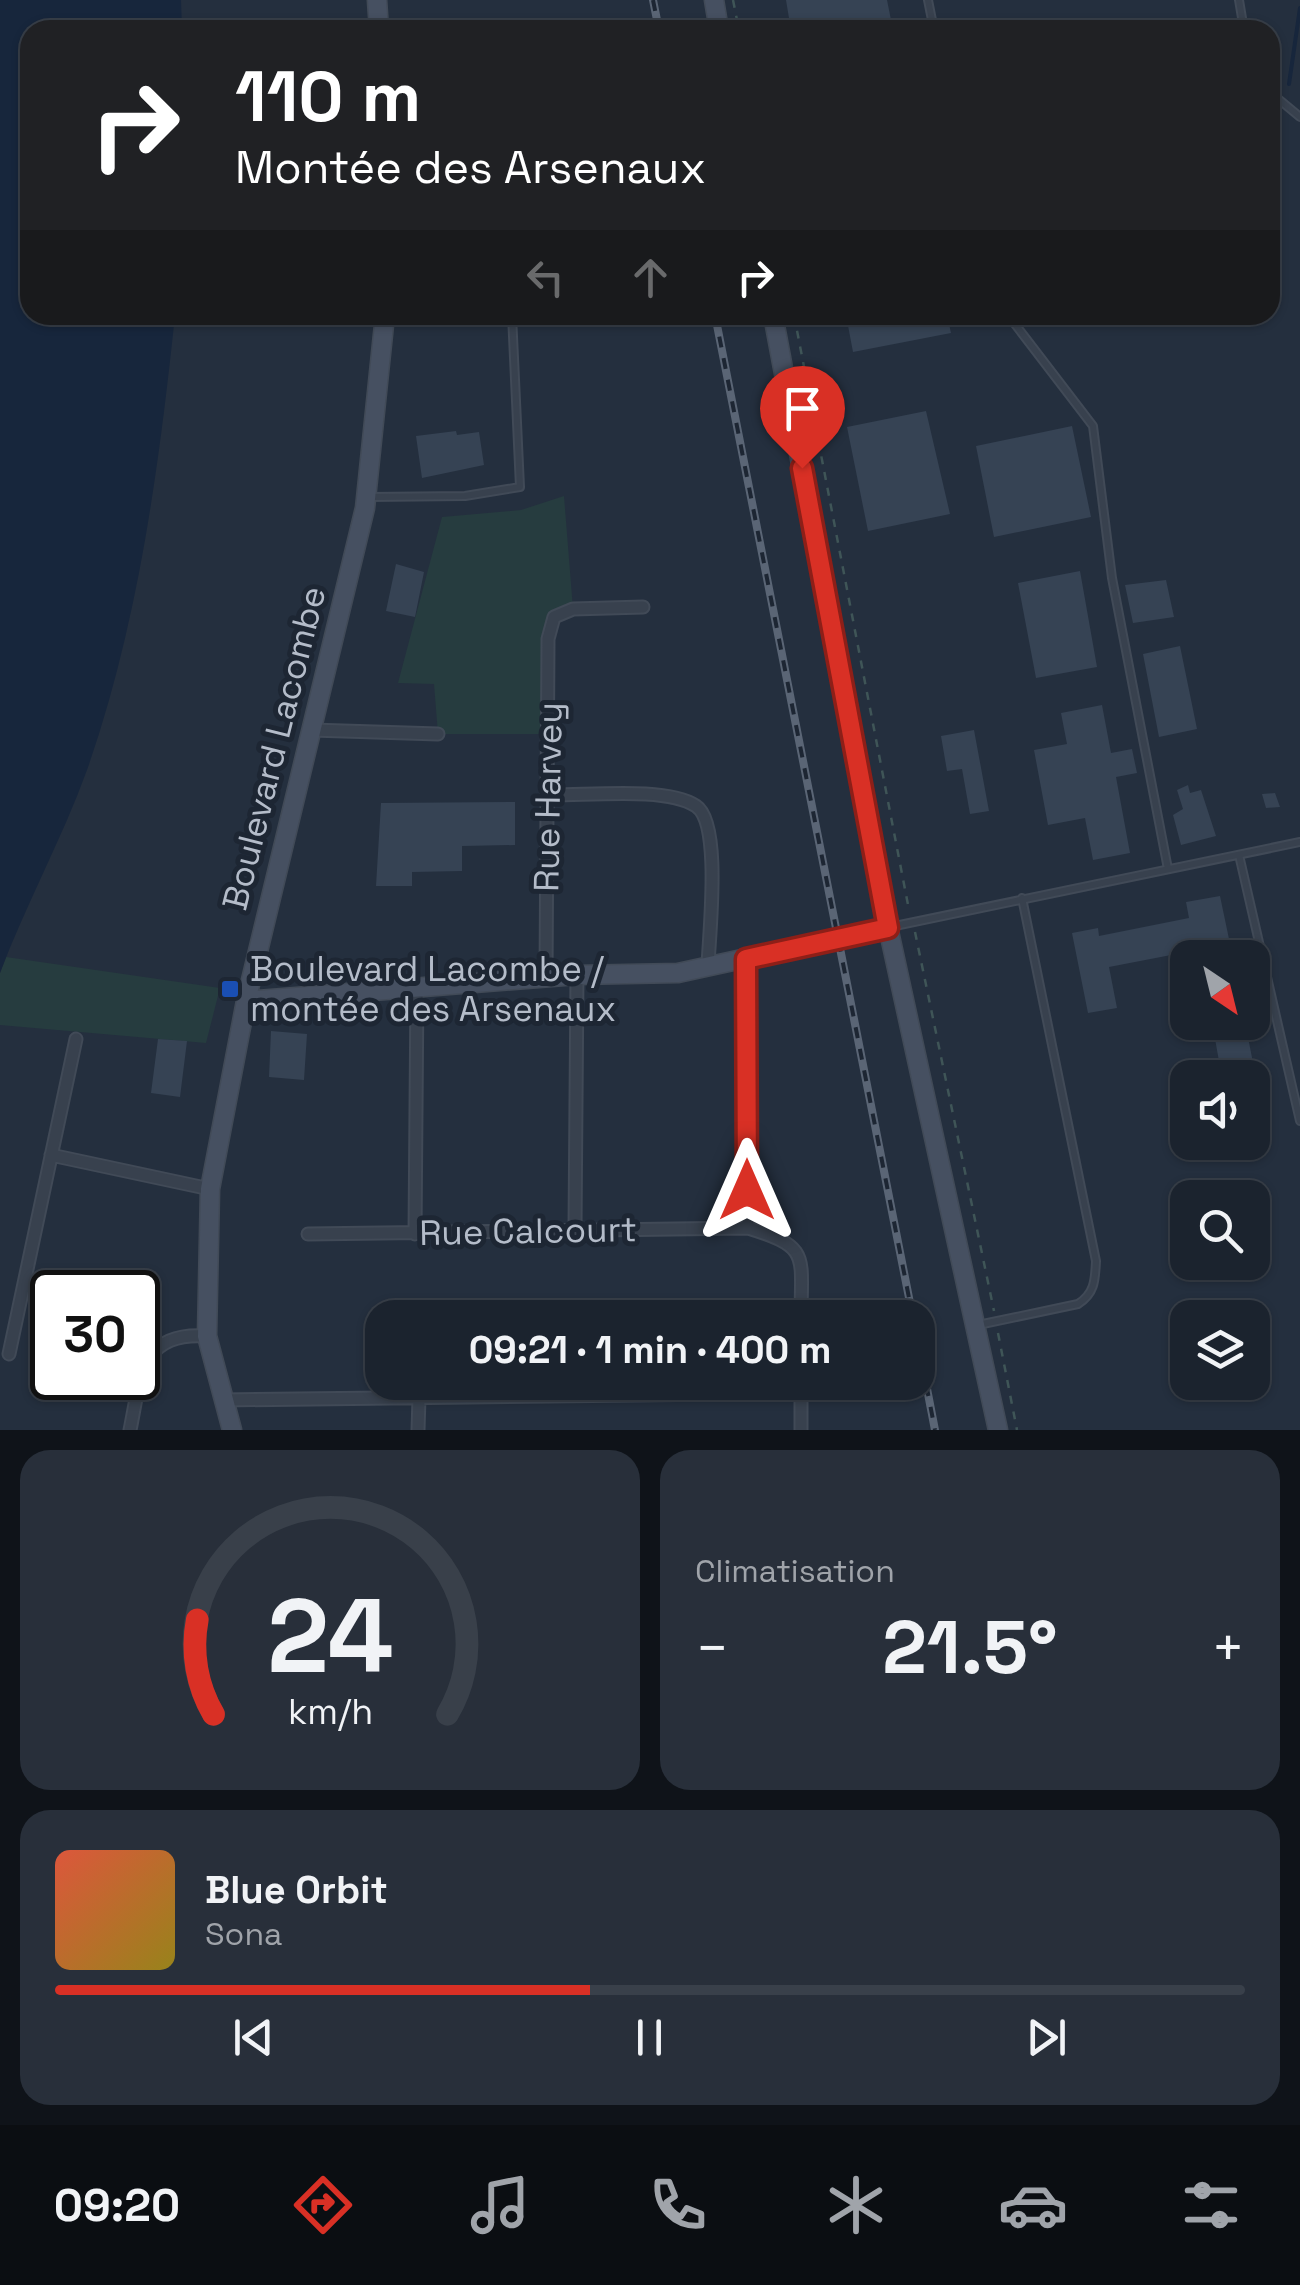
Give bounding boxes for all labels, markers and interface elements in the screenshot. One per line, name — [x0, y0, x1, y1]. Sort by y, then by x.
text: 110 m — [235, 52, 421, 141]
icon: right — [70, 60, 200, 190]
text: Montée des Arsenaux — [235, 139, 706, 196]
icon: left — [518, 250, 573, 305]
icon: ahead — [623, 250, 678, 305]
icon: right — [728, 250, 783, 305]
pin — [760, 366, 845, 469]
icon: arrive — [775, 381, 830, 436]
street label: Boulevard Lacombe — [212, 582, 336, 914]
street label: Rue Harvey — [524, 702, 572, 892]
north arrow — [1170, 940, 1270, 1040]
map controls — [1170, 940, 1270, 1400]
place label: Boulevard Lacombe / montée des Arsenaux — [250, 947, 616, 1031]
marker: Boulevard Lacombe / montée des Arsenaux — [219, 978, 241, 1000]
button: sound — [1170, 1060, 1270, 1160]
position arrow — [695, 1138, 799, 1242]
button: search — [1170, 1180, 1270, 1280]
street label: Rue Calcourt — [419, 1207, 637, 1255]
speed limit sign: 30 — [30, 1270, 160, 1400]
button: layers — [1170, 1300, 1270, 1400]
text: 09:21 · 1 min · 400 m — [469, 1326, 831, 1374]
text: Climatisation — [695, 1551, 895, 1591]
text: 24 — [267, 1570, 393, 1702]
text: 21.5° — [882, 1599, 1058, 1695]
text: − — [695, 1613, 729, 1683]
text: + — [1211, 1613, 1245, 1683]
text: km/h — [287, 1689, 373, 1734]
text: Blue Orbit — [205, 1866, 388, 1914]
text: Sona — [205, 1914, 282, 1954]
icon: previous — [226, 2010, 281, 2065]
icon: pause — [622, 2010, 677, 2065]
icon: next — [1019, 2010, 1074, 2065]
icon: directions — [288, 2170, 358, 2240]
icon: music — [465, 2170, 535, 2240]
icon: phone — [643, 2170, 713, 2240]
icon: climate — [821, 2170, 891, 2240]
icon: car — [998, 2170, 1068, 2240]
icon: filters — [1176, 2170, 1246, 2240]
text: 09:20 — [54, 2177, 180, 2234]

